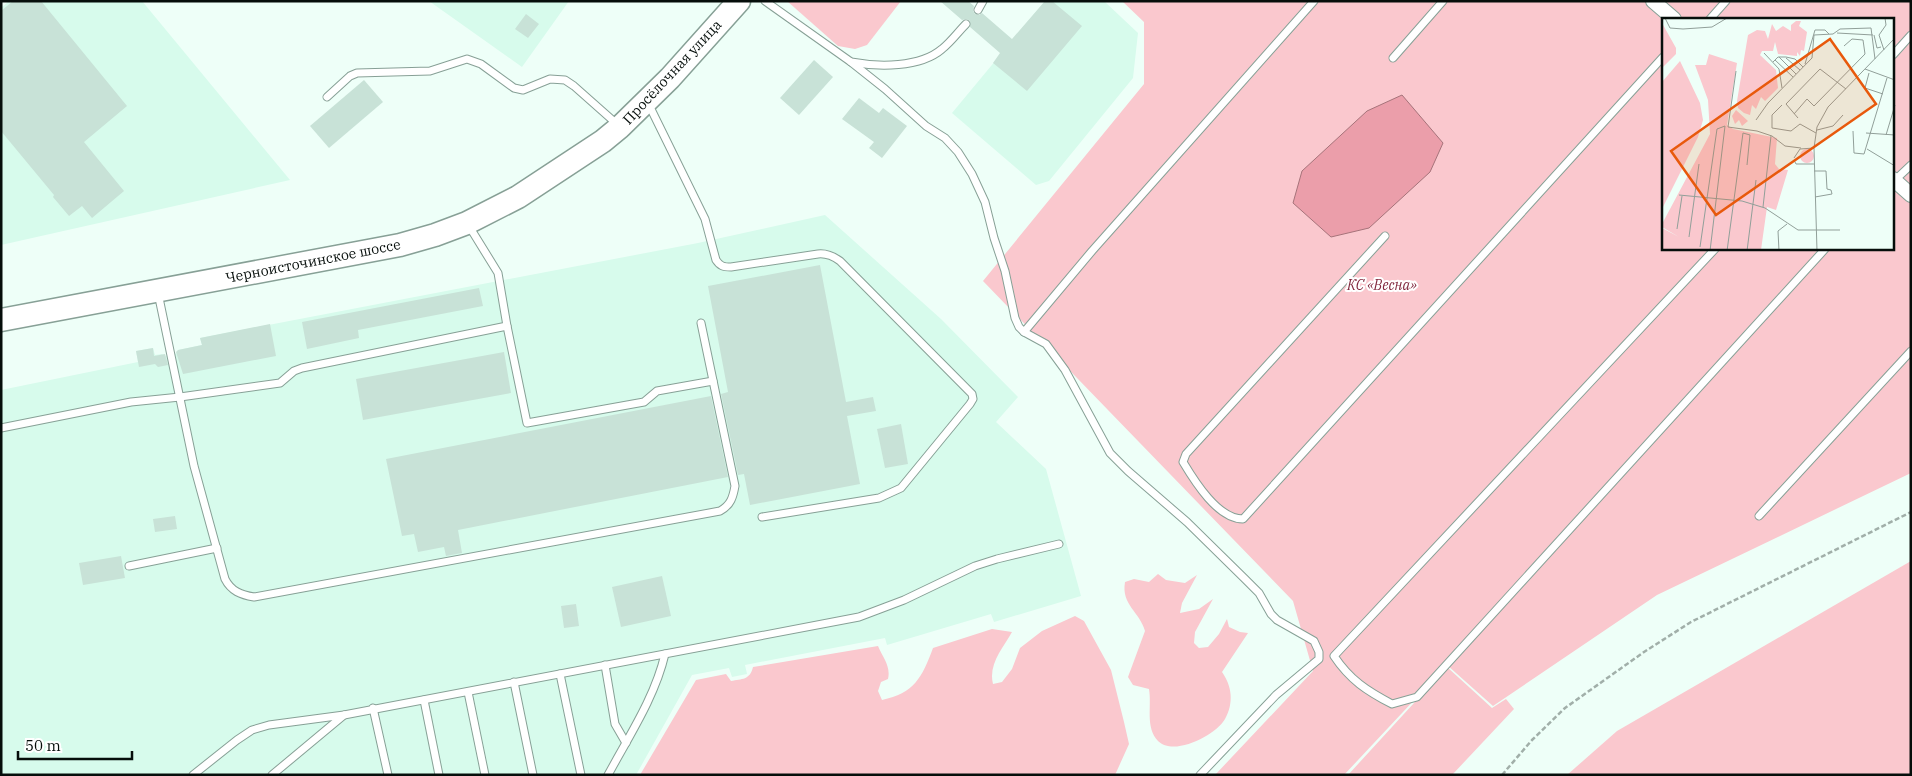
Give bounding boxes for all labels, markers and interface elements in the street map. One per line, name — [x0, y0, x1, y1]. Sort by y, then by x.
street label: Просёлочная улица — [619, 16, 726, 128]
inset map — [1662, 18, 1894, 250]
street label: Черноисточинское шоссе — [224, 235, 402, 287]
park label: КС «Весна» — [1346, 276, 1417, 294]
scale bar — [18, 728, 131, 760]
text: 50 m — [25, 736, 61, 755]

